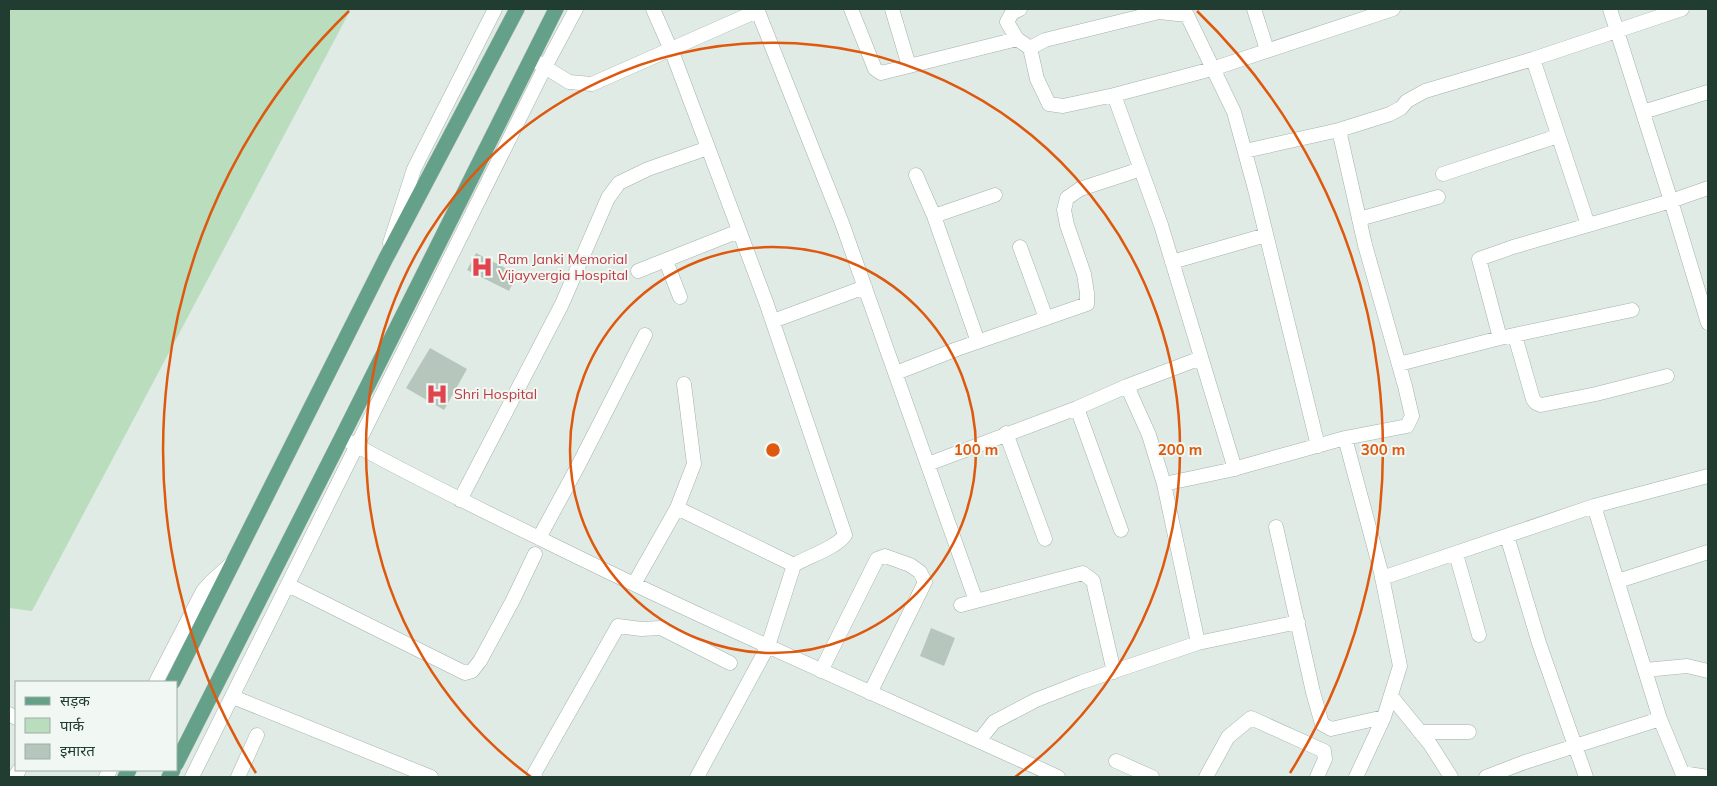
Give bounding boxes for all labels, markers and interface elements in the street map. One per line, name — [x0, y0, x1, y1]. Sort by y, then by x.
place label: Ram Janki Memorial Vijayvergia Hospital — [498, 250, 628, 284]
hospital icon: Ram Janki Memorial Vijayvergia Hospital — [469, 254, 495, 280]
hospital icon: Shri Hospital — [424, 381, 450, 407]
place label: Shri Hospital — [454, 385, 537, 403]
text: 100 m — [954, 440, 998, 459]
text: 200 m — [1158, 440, 1202, 459]
text: 300 m — [1361, 440, 1405, 459]
centre of rings — [764, 441, 782, 459]
legend — [15, 681, 178, 771]
text: सड़क — [60, 691, 90, 710]
text: पार्क — [60, 716, 84, 735]
text: इमारत — [60, 741, 95, 760]

